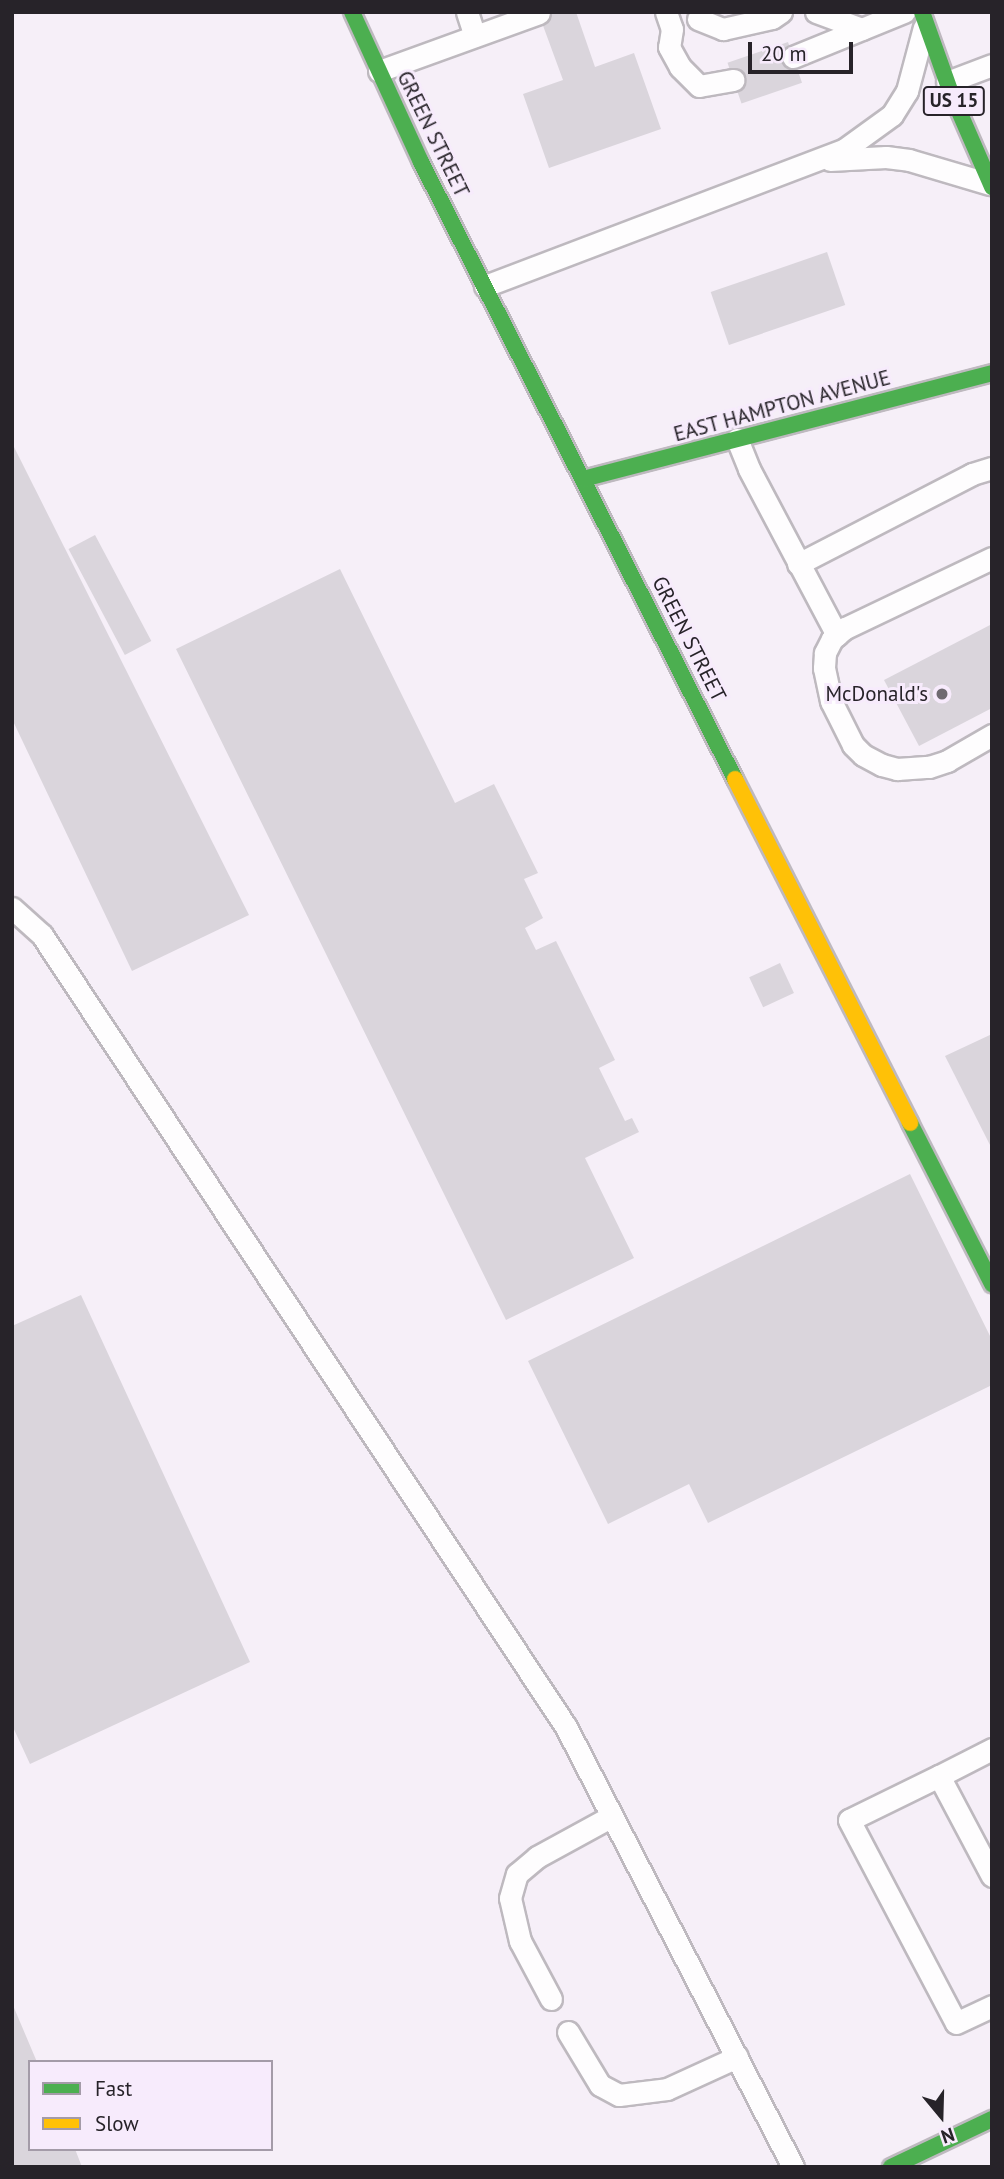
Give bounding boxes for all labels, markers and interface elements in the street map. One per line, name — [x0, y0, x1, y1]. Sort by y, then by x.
scale bar — [752, 28, 857, 72]
text: 20 m — [761, 40, 807, 67]
street label: GREEN STREET — [392, 67, 474, 201]
road number: US 15 — [922, 86, 986, 116]
street label: EAST HAMPTON AVENUE — [670, 365, 894, 447]
street label: GREEN STREET — [647, 572, 731, 706]
place label: McDonald's — [825, 681, 928, 707]
marker: McDonald's — [934, 686, 950, 702]
legend — [28, 2060, 273, 2151]
text: Fast — [95, 2075, 132, 2102]
north arrow — [906, 2081, 976, 2151]
text: Slow — [95, 2110, 139, 2137]
text: N — [938, 2122, 958, 2149]

